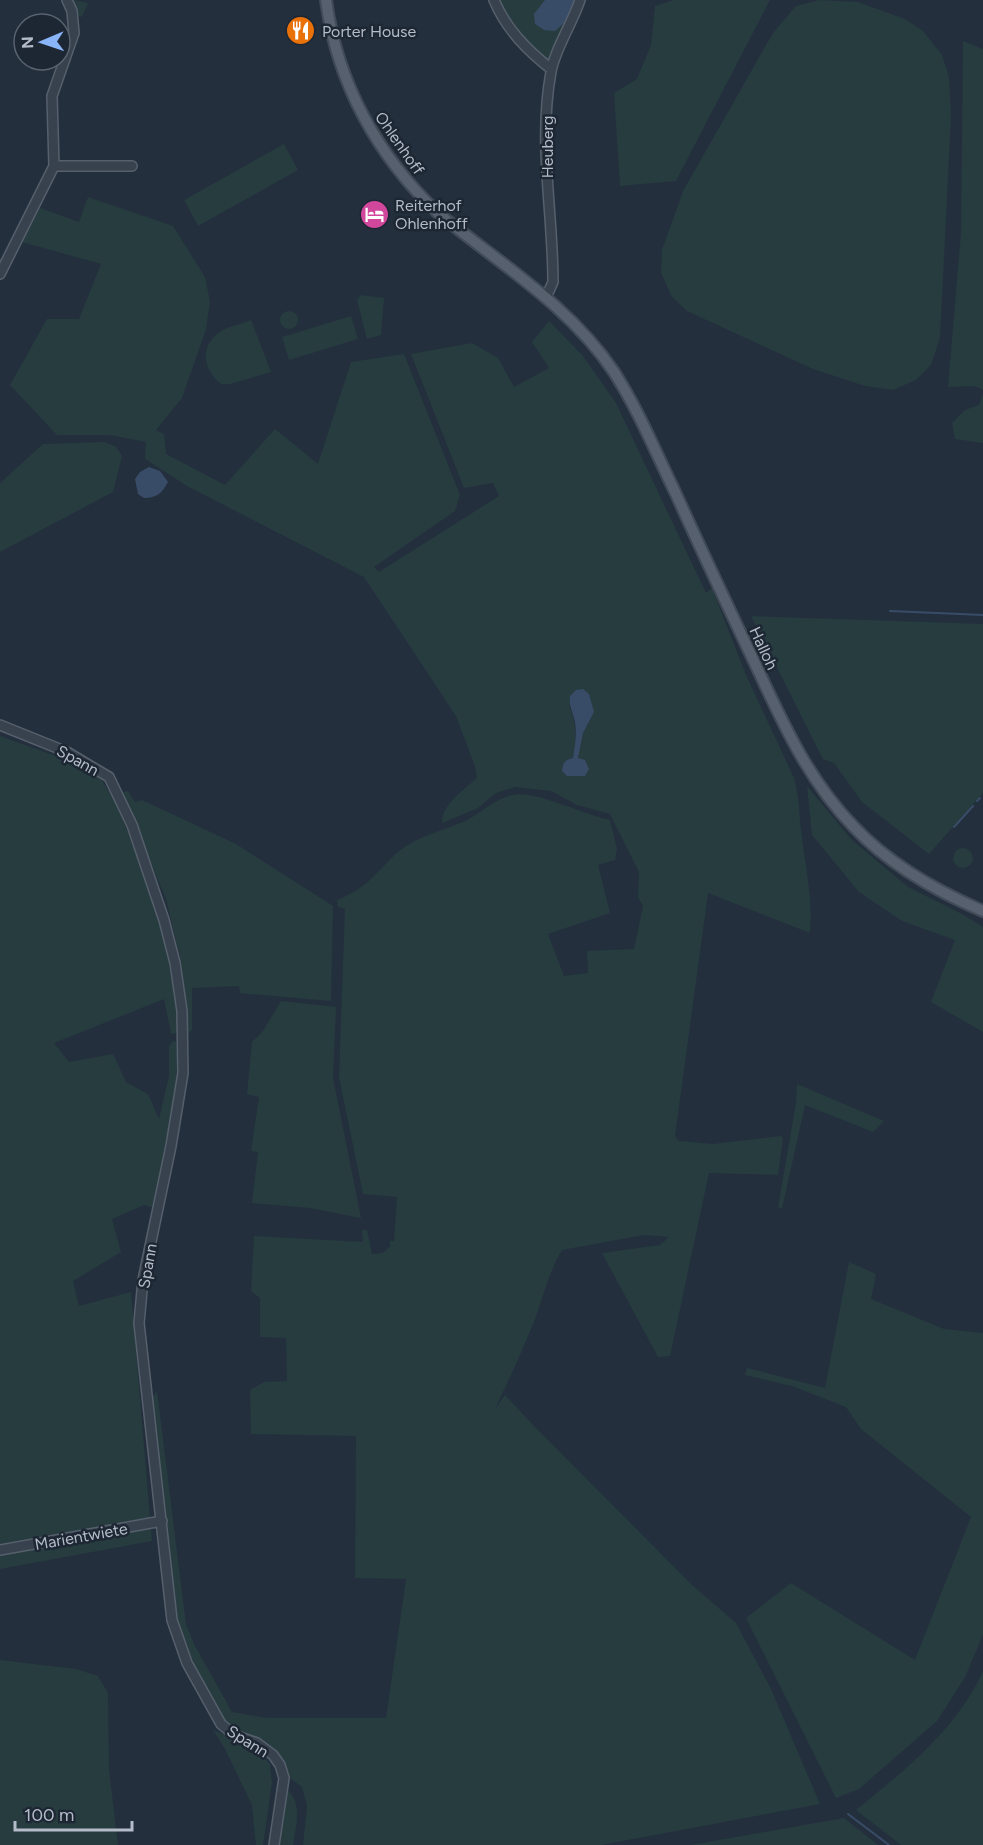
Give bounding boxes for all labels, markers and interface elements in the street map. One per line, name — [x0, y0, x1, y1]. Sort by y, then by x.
north arrow — [12, 12, 72, 72]
restaurant icon: Porter House — [285, 15, 317, 47]
place label: Porter House — [322, 22, 417, 41]
text: N — [18, 36, 37, 49]
street label: Ohlenhoff — [371, 108, 428, 179]
street label: Heuberg — [538, 116, 557, 178]
place label: Reiterhof Ohlenhoff — [395, 196, 468, 233]
hotel icon: Reiterhof Ohlenhoff — [358, 198, 390, 230]
street label: Halloh — [745, 624, 782, 673]
street label: Spann — [53, 741, 102, 780]
street label: Spann — [134, 1242, 161, 1290]
street label: Marientwiete — [33, 1519, 129, 1554]
street label: Spann — [223, 1721, 272, 1762]
scale bar — [15, 1794, 132, 1832]
text: 100 m — [24, 1804, 74, 1826]

